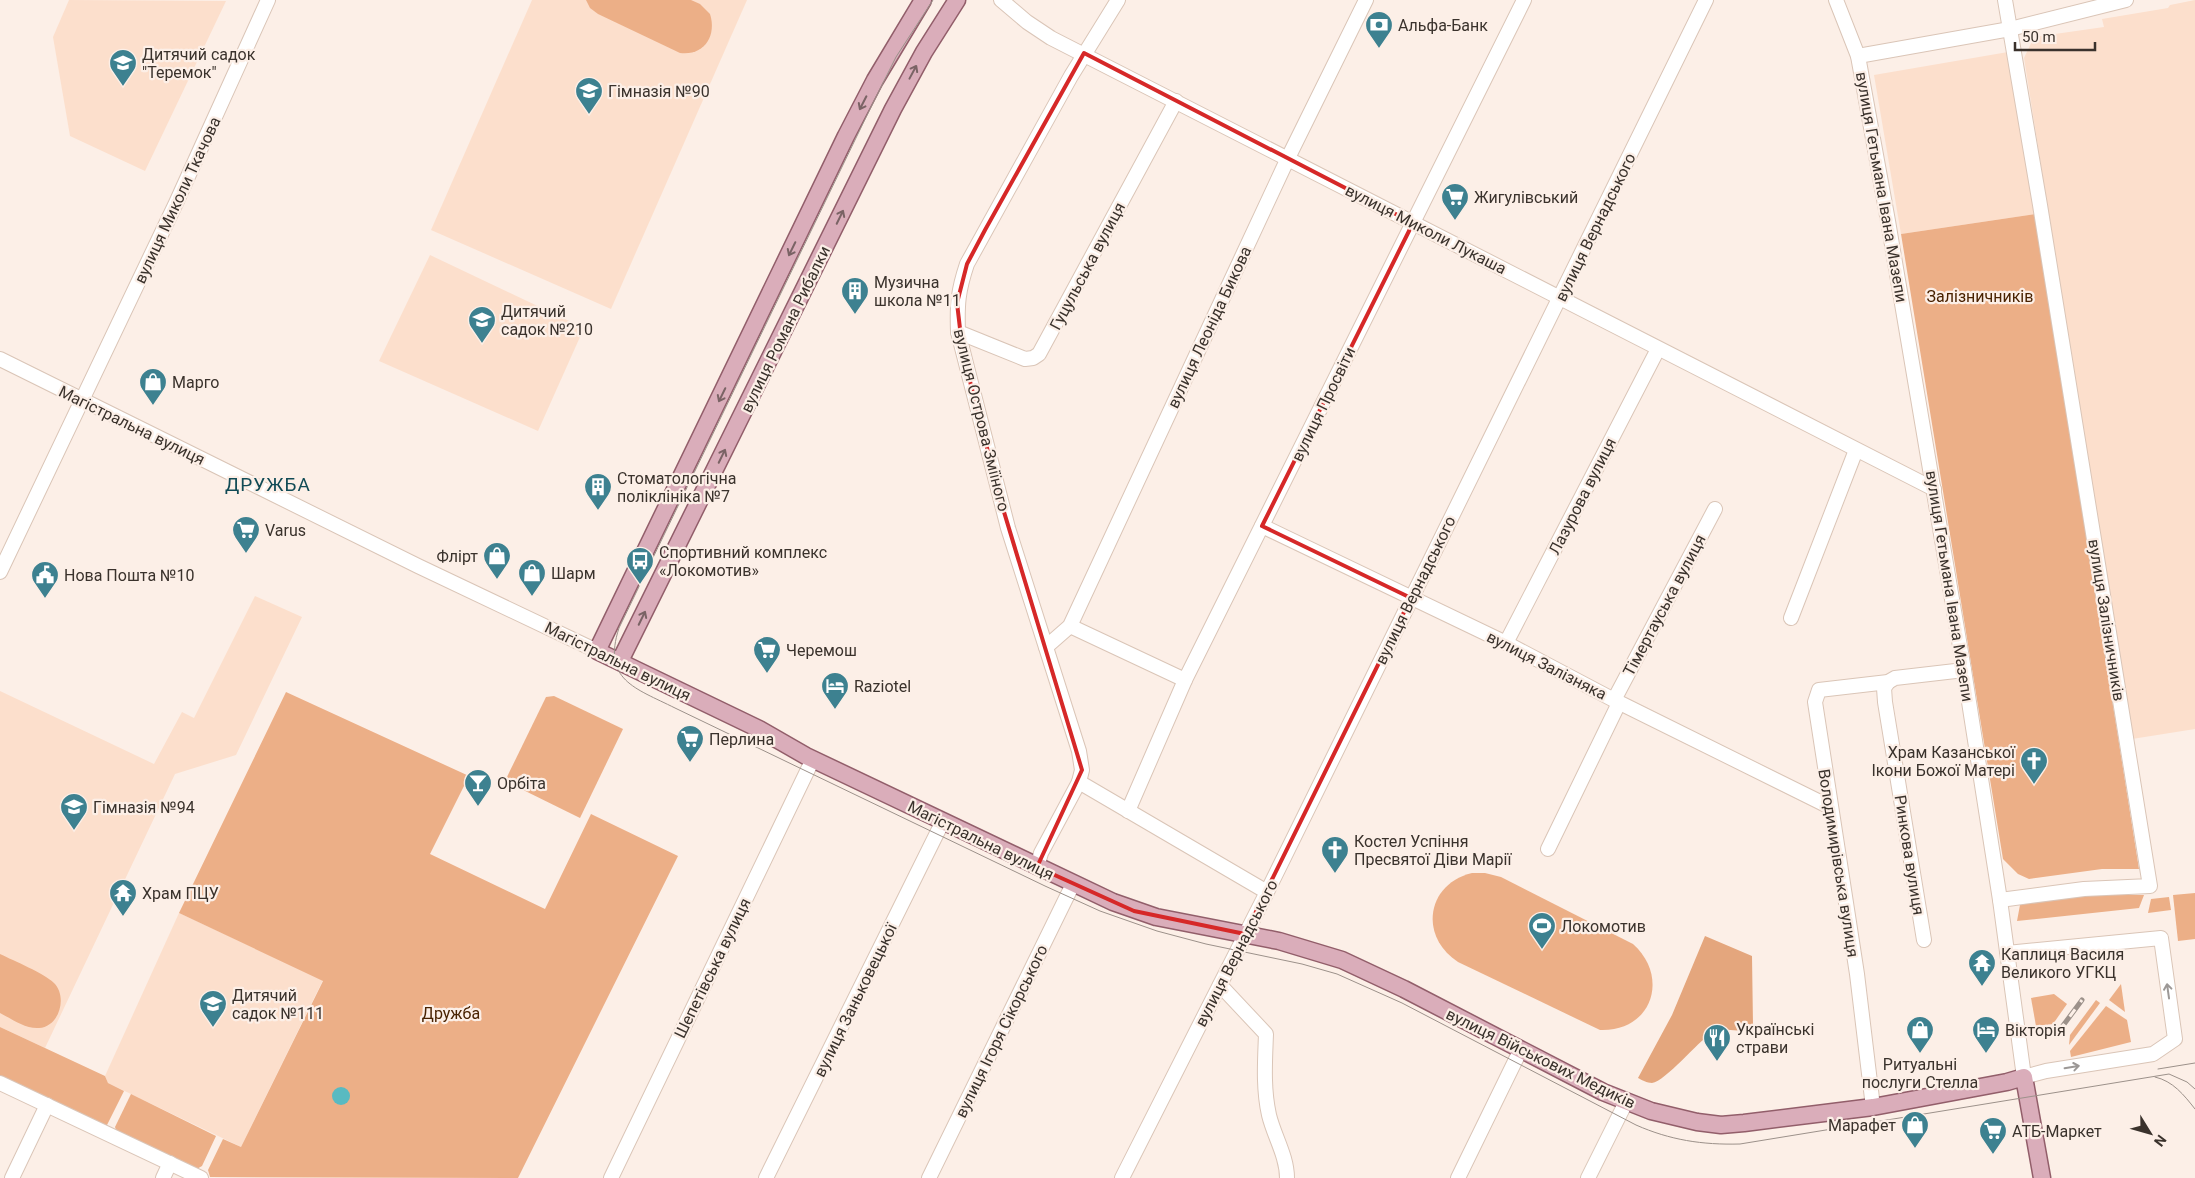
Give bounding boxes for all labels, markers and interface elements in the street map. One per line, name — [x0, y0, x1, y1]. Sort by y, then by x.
bank icon: Альфа-Банк — [1364, 10, 1394, 49]
place label: Альфа-Банк — [1398, 16, 1488, 35]
scale bar — [2015, 20, 2095, 52]
text: 50 m — [2022, 28, 2056, 46]
place label: Дитячий садок "Теремок" — [142, 45, 256, 82]
school or university icon: Дитячий садок "Теремок" — [108, 48, 138, 87]
one-way arrow — [909, 65, 919, 79]
street label: вулиця Гетьмана Івана Мазепи — [1852, 70, 1911, 304]
school or university icon: Гімназія №90 — [574, 76, 604, 115]
place label: Гімназія №90 — [608, 82, 710, 101]
one-way arrow — [858, 95, 868, 110]
street label: вулиця Миколи Ткачова — [130, 114, 224, 287]
street label: вулиця Вернадського — [1551, 150, 1640, 304]
street label: вулиця Миколи Лукаша — [1342, 181, 1509, 278]
supermarket icon: Жигулівський — [1440, 182, 1470, 221]
place label: Жигулівський — [1474, 188, 1578, 207]
street label: Гуцульська вулиця — [1046, 199, 1129, 333]
one-way arrow — [835, 209, 845, 224]
one-way arrow — [787, 241, 796, 256]
street label: вулиця Романа Рибалки — [737, 243, 834, 416]
street label: вулиця Леоніда Бикова — [1164, 243, 1255, 411]
place label: Музична школа №11 — [874, 273, 961, 310]
building icon: Музична школа №11 — [840, 276, 870, 315]
park label: Залізничників — [1927, 287, 2033, 306]
place label: Дитячий садок №210 — [501, 302, 593, 339]
school or university icon: Дитячий садок №210 — [467, 305, 497, 344]
street label: вулиця Острова Зміїного — [950, 327, 1013, 513]
street label: вулиця Просвіти — [1288, 344, 1359, 465]
shop icon: Марго — [138, 367, 168, 406]
place label: Марго — [172, 373, 219, 392]
street label: Магістральна вулиця — [56, 382, 208, 469]
one-way arrow — [717, 387, 726, 402]
street label: Лазурова вулиця — [1545, 435, 1620, 558]
one-way arrow — [717, 449, 727, 464]
place label: Стоматологічна поліклініка №7 — [617, 469, 736, 506]
street label: вулиця Гетьмана Івана Мазепи — [1922, 469, 1977, 703]
building icon: Стоматологічна поліклініка №7 — [583, 472, 613, 511]
district label: ДРУЖБА — [225, 473, 311, 496]
street label: вулиця Вернадського — [1371, 513, 1460, 667]
supermarket icon: Varus — [231, 515, 261, 554]
place label: Varus — [265, 521, 306, 540]
street label: Тімертауська вулиця — [1619, 531, 1710, 679]
street label: вулиця Залізничників — [2084, 538, 2129, 703]
shop icon: Флірт — [482, 541, 512, 580]
place label: Спортивний комплекс «Локомотив» — [659, 543, 827, 580]
bus stop icon: Спортивний комплекс «Локомотив» — [625, 546, 655, 585]
place label: Флірт — [436, 547, 478, 566]
shop icon: Шарм — [517, 558, 547, 597]
public building icon: Нова Пошта №10 — [30, 560, 60, 599]
place label: Шарм — [551, 564, 596, 583]
place label: Нова Пошта №10 — [64, 566, 195, 585]
one-way arrow — [638, 611, 647, 626]
street label: Магістральна вулиця — [542, 618, 694, 705]
street label: вулиця Залізняка — [1484, 627, 1610, 704]
supermarket icon: Черемош — [752, 635, 782, 674]
place label: Черемош — [786, 641, 857, 660]
hotel icon: Raziotel — [820, 671, 850, 710]
place label: Raziotel — [854, 677, 911, 696]
supermarket icon: Перлина — [675, 724, 705, 763]
place label: Перлина — [709, 730, 774, 749]
place label: Храм Казанської Ікони Божої Матері — [1871, 743, 2016, 780]
church icon: Храм Казанської Ікони Божої Матері — [2019, 746, 2049, 785]
bar icon: Орбіта — [463, 768, 493, 807]
street label: Володимирівська вулиця — [1814, 768, 1863, 959]
place label: Орбіта — [497, 774, 546, 793]
school or university icon: Гімназія №94 — [59, 792, 89, 831]
street label: Ринкова вулиця — [1891, 794, 1928, 916]
street label: Магістральна вулиця — [905, 797, 1057, 884]
place label: Гімназія №94 — [93, 798, 195, 817]
place label: Костел Успіння Пресвятої Діви Марії — [1354, 832, 1512, 869]
church icon: Костел Успіння Пресвятої Діви Марії — [1320, 835, 1350, 874]
street label: вулиця Вернадського — [1191, 877, 1282, 1030]
temple icon: Храм ПЦУ — [108, 878, 138, 917]
place label: Храм ПЦУ — [142, 884, 219, 903]
street label: Шепетівська вулиця — [670, 895, 755, 1041]
sports icon: Локомотив — [1527, 911, 1557, 950]
place label: Локомотив — [1561, 917, 1646, 936]
street label: вулиця Заньковецької — [810, 920, 901, 1080]
street label: вулиця Ігоря Сікорського — [951, 942, 1052, 1121]
place label: Каплиця Василя Великого УГКЦ — [2001, 945, 2124, 982]
temple icon: Каплиця Василя Великого УГКЦ — [1967, 948, 1997, 987]
one-way arrow — [2163, 983, 2173, 999]
place label: Дитячий садок №111 — [232, 986, 324, 1023]
school or university icon: Дитячий садок №111 — [198, 989, 228, 1028]
park label: Дружба — [422, 1004, 480, 1023]
street label: вулиця Військових Медиків — [1443, 1004, 1639, 1113]
shop icon: Ритуальні послуги Стелла — [1905, 1015, 1935, 1054]
hotel icon: Вікторія — [1971, 1015, 2001, 1054]
place label: Українські страви — [1736, 1020, 1814, 1057]
place label: Вікторія — [2005, 1021, 2066, 1040]
restaurant icon: Українські страви — [1702, 1023, 1732, 1062]
place label: Ритуальні послуги Стелла — [1862, 1055, 1978, 1092]
one-way arrow — [2064, 1061, 2080, 1071]
north arrow — [2125, 1108, 2175, 1158]
shop icon: Марафет — [1900, 1110, 1930, 1149]
place label: Марафет — [1828, 1116, 1896, 1135]
supermarket icon: АТБ-Маркет — [1978, 1116, 2008, 1155]
place label: АТБ-Маркет — [2012, 1122, 2102, 1141]
text: N — [2151, 1132, 2170, 1150]

